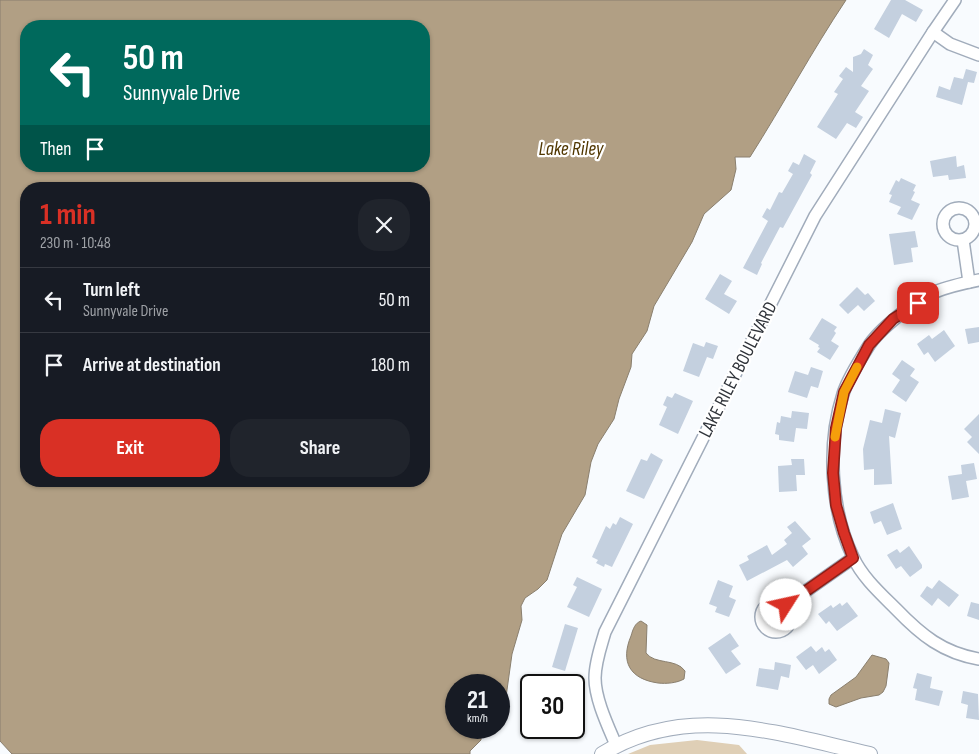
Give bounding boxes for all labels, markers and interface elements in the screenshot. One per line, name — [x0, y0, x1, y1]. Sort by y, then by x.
text: 50 m — [123, 37, 184, 80]
icon: left — [40, 40, 105, 105]
text: Sunnyvale Drive — [123, 80, 240, 107]
icon: arrive — [81, 135, 109, 163]
water label: Lake Riley — [539, 137, 605, 161]
text: Then — [40, 138, 71, 161]
text: 1 min — [40, 197, 96, 233]
button: close — [358, 199, 410, 251]
text: 230 m · 10:48 — [40, 234, 111, 253]
text: Turn left — [83, 279, 140, 302]
pin — [897, 282, 939, 324]
icon: left — [40, 286, 68, 314]
text: 50 m — [379, 289, 410, 312]
icon: arrive — [904, 289, 932, 317]
street label: LAKE RILEY BOULEVARD — [694, 298, 783, 442]
text: Sunnyvale Drive — [83, 302, 168, 321]
icon: arrive — [40, 351, 68, 379]
text: Arrive at destination — [83, 354, 221, 377]
text: 180 m — [371, 354, 410, 377]
button: Exit — [40, 419, 220, 477]
button: Share — [230, 419, 410, 477]
position arrow — [759, 578, 811, 630]
speed limit sign: 30 — [520, 674, 585, 739]
text: 21 — [467, 685, 488, 716]
text: km/h — [467, 711, 488, 726]

